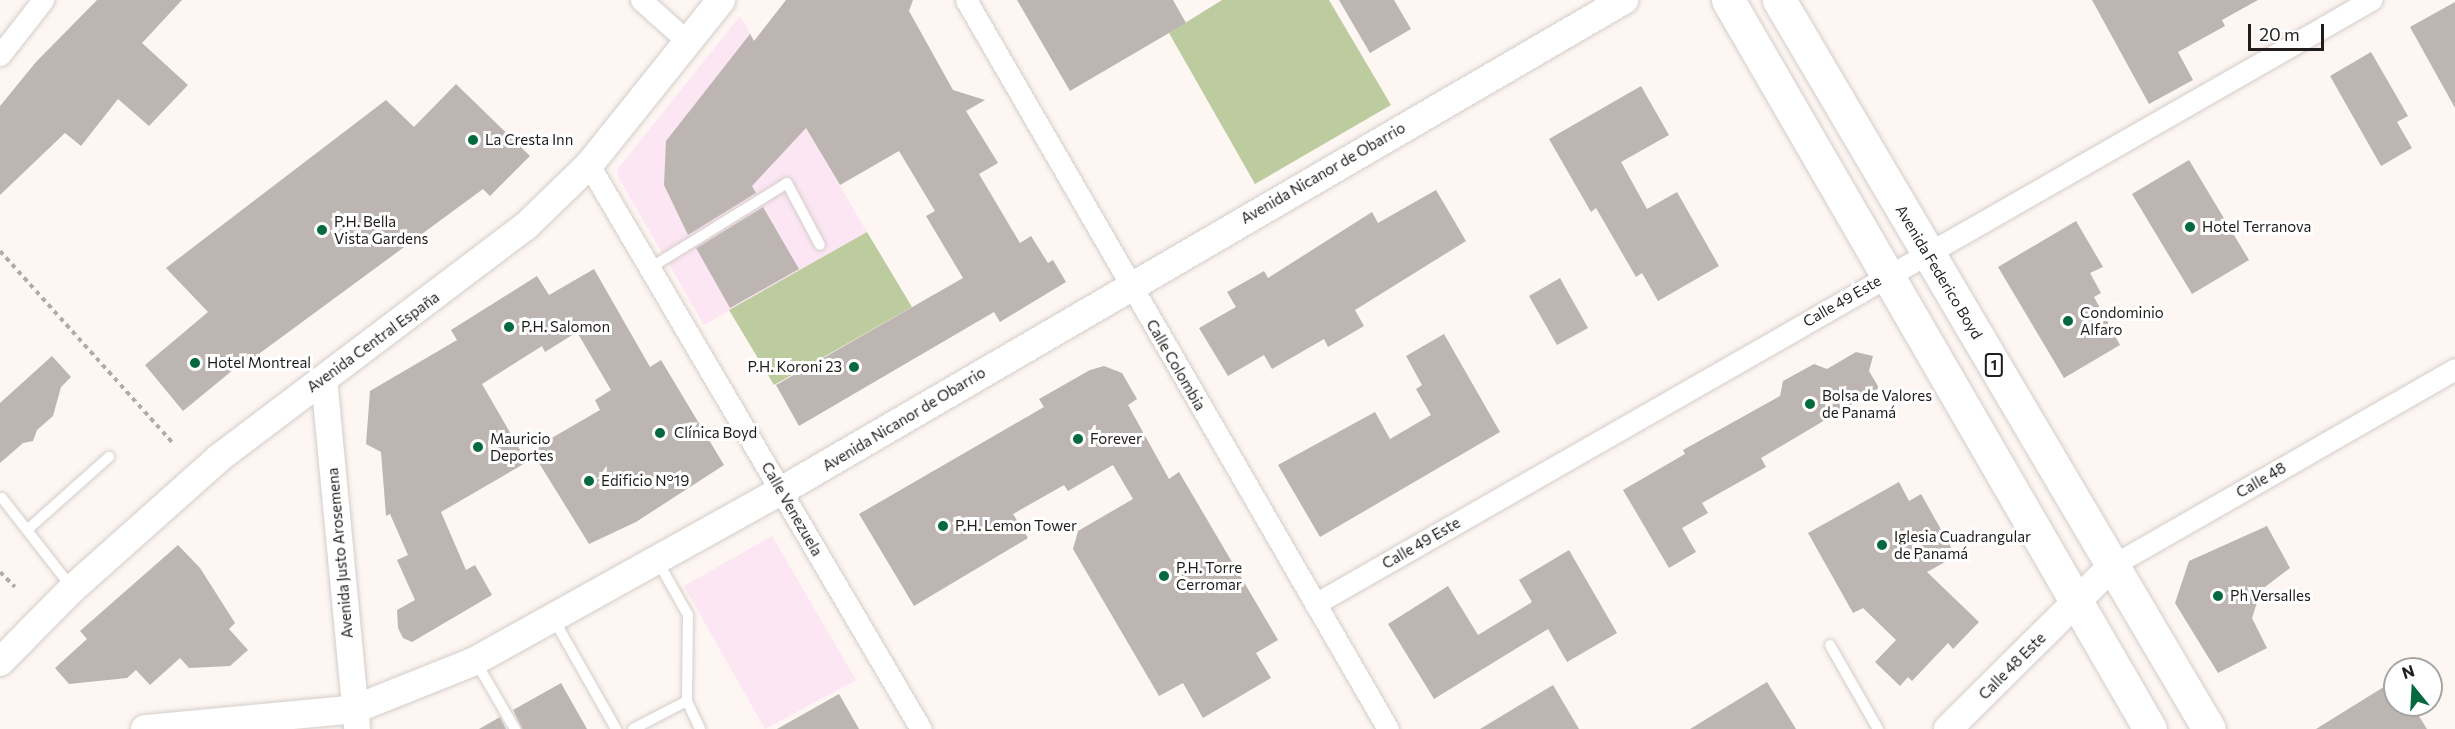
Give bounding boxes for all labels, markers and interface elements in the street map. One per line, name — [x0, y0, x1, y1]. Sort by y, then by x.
scale bar — [2251, 12, 2328, 50]
text: 20 m — [2259, 23, 2300, 45]
street label: Avenida Nicanor de Obarrio — [1238, 118, 1408, 228]
place label: La Cresta Inn — [485, 131, 573, 149]
marker: La Cresta Inn — [466, 133, 480, 147]
street label: Avenida Federico Boyd — [1892, 202, 1986, 342]
place label: P.H. Bella Vista Gardens — [334, 212, 428, 247]
place label: Hotel Terranova — [2202, 218, 2311, 236]
marker: Hotel Terranova — [2183, 220, 2197, 234]
marker: P.H. Bella Vista Gardens — [315, 223, 329, 237]
street label: Calle 49 Este — [1800, 271, 1884, 331]
street label: Avenida Central España — [303, 288, 443, 396]
place label: Condominio Alfaro — [2080, 303, 2164, 338]
marker: Condominio Alfaro — [2061, 314, 2075, 328]
street label: Calle Colombia — [1143, 316, 1209, 414]
place label: P.H. Salomon — [521, 318, 610, 336]
marker: P.H. Salomon — [502, 320, 516, 334]
place label: Hotel Montreal — [207, 354, 311, 372]
road number: 1 — [1984, 354, 2004, 376]
marker: Hotel Montreal — [188, 356, 202, 370]
place label: P.H. Koroni 23 — [748, 358, 842, 376]
marker: P.H. Koroni 23 — [847, 360, 861, 374]
street label: Avenida Nicanor de Obarrio — [819, 363, 989, 475]
place label: Bolsa de Valores de Panamá — [1822, 386, 1932, 421]
marker: Bolsa de Valores de Panamá — [1803, 397, 1817, 411]
marker: Clínica Boyd — [651, 424, 669, 442]
place label: Clínica Boyd — [674, 424, 757, 442]
place label: Mauricio Deportes — [490, 429, 554, 464]
place label: Forever — [1090, 430, 1142, 448]
marker: Forever — [1071, 432, 1085, 446]
marker: Mauricio Deportes — [471, 440, 485, 454]
street label: Calle Venezuela — [758, 459, 826, 559]
street label: Calle 48 — [2233, 459, 2289, 501]
street label: Avenida Justo Arosemena — [324, 467, 356, 639]
place label: Edificio N°19 — [601, 472, 689, 490]
marker: Edificio N°19 — [582, 474, 596, 488]
street label: Calle 49 Este — [1379, 513, 1463, 573]
place label: P.H. Lemon Tower — [955, 517, 1077, 535]
marker: P.H. Lemon Tower — [936, 519, 950, 533]
place label: Iglesia Cuadrangular de Panamá — [1894, 527, 2031, 562]
marker: Iglesia Cuadrangular de Panamá — [1875, 538, 1889, 552]
place label: P.H. Torre Cerromar — [1176, 558, 1242, 593]
marker: P.H. Torre Cerromar — [1157, 569, 1171, 583]
place label: Ph Versalles — [2230, 587, 2311, 605]
marker: Ph Versalles — [2211, 589, 2225, 603]
street label: Calle 48 Este — [1975, 629, 2049, 703]
north arrow — [2383, 657, 2443, 717]
text: N — [2399, 660, 2417, 682]

